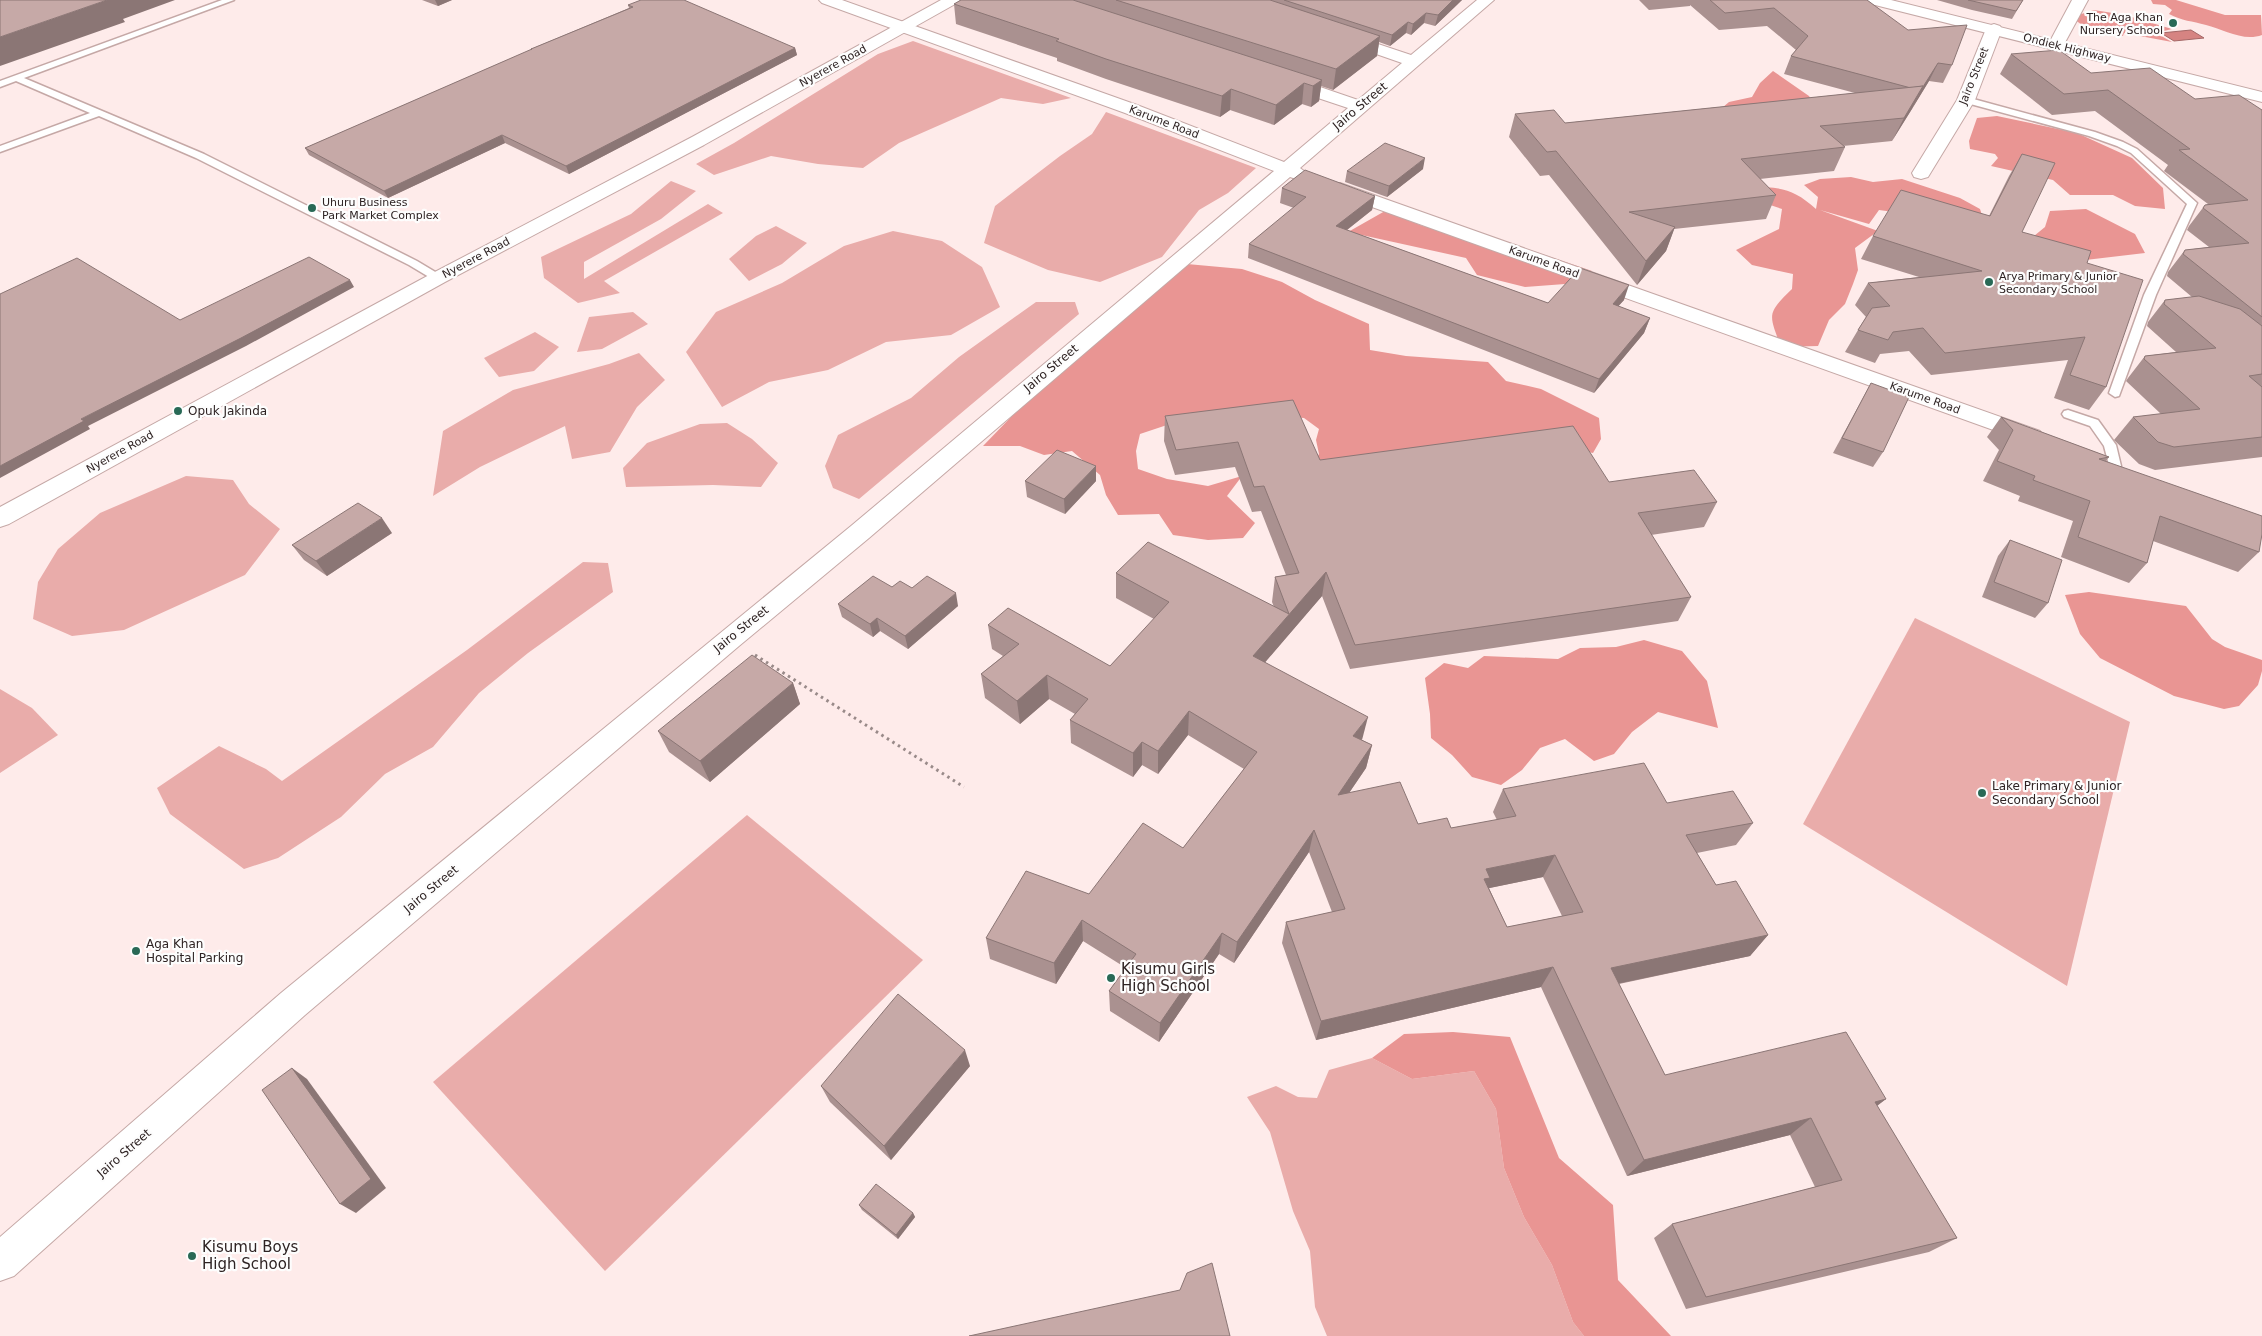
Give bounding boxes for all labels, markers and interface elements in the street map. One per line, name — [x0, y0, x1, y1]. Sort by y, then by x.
place label: The Aga Khan Nursery School — [2080, 11, 2163, 37]
marker: The Aga Khan Nursery School — [2167, 17, 2179, 29]
street label: Ondiek Highway — [2022, 31, 2113, 65]
street label: Nyerere Road — [797, 42, 869, 90]
street label: Jairo Street — [1956, 45, 1992, 108]
street label: Jairo Street — [1329, 79, 1390, 133]
street label: Karume Road — [1127, 103, 1201, 141]
place label: Uhuru Business Park Market Complex — [322, 196, 439, 222]
marker: Uhuru Business Park Market Complex — [306, 202, 318, 214]
street label: Nyerere Road — [440, 235, 512, 281]
street label: Karume Road — [1507, 243, 1581, 281]
place label: Arya Primary & Junior Secondary School — [1999, 270, 2118, 296]
marker: Arya Primary & Junior Secondary School — [1983, 276, 1995, 288]
street label: Jairo Street — [1020, 341, 1081, 395]
street label: Karume Road — [1888, 379, 1962, 417]
place label: Opuk Jakinda — [188, 404, 267, 418]
marker: Opuk Jakinda — [172, 405, 184, 417]
street label: Nyerere Road — [84, 428, 156, 476]
street label: Jairo Street — [710, 602, 771, 656]
place label: Lake Primary & Junior Secondary School — [1992, 779, 2122, 807]
marker: Lake Primary & Junior Secondary School — [1976, 787, 1988, 799]
street label: Jairo Street — [400, 862, 461, 916]
place label: Aga Khan Hospital Parking — [146, 937, 243, 965]
marker: Aga Khan Hospital Parking — [130, 945, 142, 957]
place label: Kisumu Girls High School — [1121, 960, 1215, 995]
marker: Kisumu Girls High School — [1105, 972, 1117, 984]
street label: Jairo Street — [94, 1126, 154, 1181]
place label: Kisumu Boys High School — [202, 1238, 299, 1273]
marker: Kisumu Boys High School — [186, 1250, 198, 1262]

